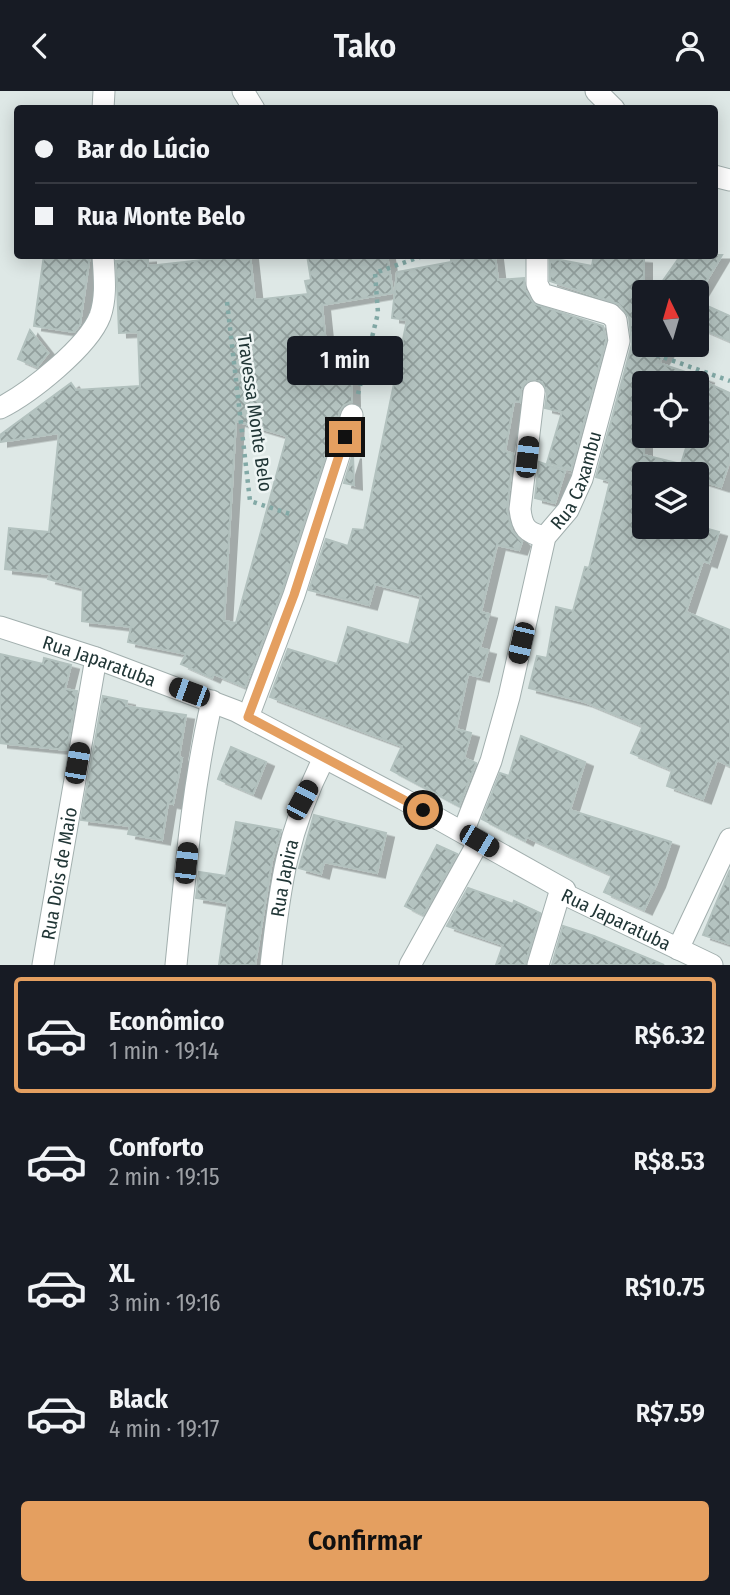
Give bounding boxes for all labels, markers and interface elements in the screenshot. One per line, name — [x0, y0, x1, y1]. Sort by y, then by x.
icon: back — [21, 27, 59, 65]
text: Tako — [334, 27, 396, 65]
icon: person — [671, 27, 709, 65]
text: Bar do Lúcio — [77, 134, 210, 165]
text: Rua Monte Belo — [77, 201, 246, 232]
north arrow — [632, 280, 709, 357]
map controls — [632, 280, 709, 539]
street label: Travessa Monte Belo — [233, 333, 277, 493]
callout: 1 min — [287, 335, 403, 385]
text: 1 min — [320, 346, 370, 374]
button: locate — [632, 371, 709, 448]
route end — [329, 421, 361, 453]
street label: Rua Caxambu — [545, 429, 606, 534]
car — [515, 435, 540, 479]
button: layers — [632, 462, 709, 539]
car — [507, 620, 536, 666]
street label: Rua Japaratuba — [40, 630, 159, 691]
car — [166, 675, 213, 709]
car — [64, 740, 91, 786]
car — [283, 777, 322, 823]
route start — [407, 794, 439, 826]
street label: Rua Dois de Maio — [36, 805, 82, 941]
car — [456, 821, 503, 861]
street label: Rua Japira — [265, 837, 303, 918]
car — [174, 841, 199, 885]
street label: Rua Japaratuba — [558, 883, 675, 955]
icon: car — [25, 1004, 88, 1067]
text: Econômico — [109, 1006, 224, 1037]
text: R$6.32 — [634, 1020, 705, 1051]
text: 1 min · 19:14 — [109, 1037, 219, 1065]
icon: car — [25, 1130, 88, 1193]
text: Conforto — [109, 1132, 204, 1163]
text: R$8.53 — [634, 1146, 705, 1177]
text: 2 min · 19:15 — [109, 1163, 219, 1191]
icon: car — [25, 1256, 88, 1319]
text: XL — [109, 1258, 135, 1289]
text: R$10.75 — [625, 1272, 705, 1303]
text: 3 min · 19:16 — [109, 1289, 221, 1317]
icon: car — [25, 1382, 88, 1445]
text: Black — [109, 1384, 168, 1415]
text: R$7.59 — [636, 1398, 705, 1429]
text: 4 min · 19:17 — [109, 1415, 219, 1443]
button: Confirmar — [21, 1501, 709, 1581]

